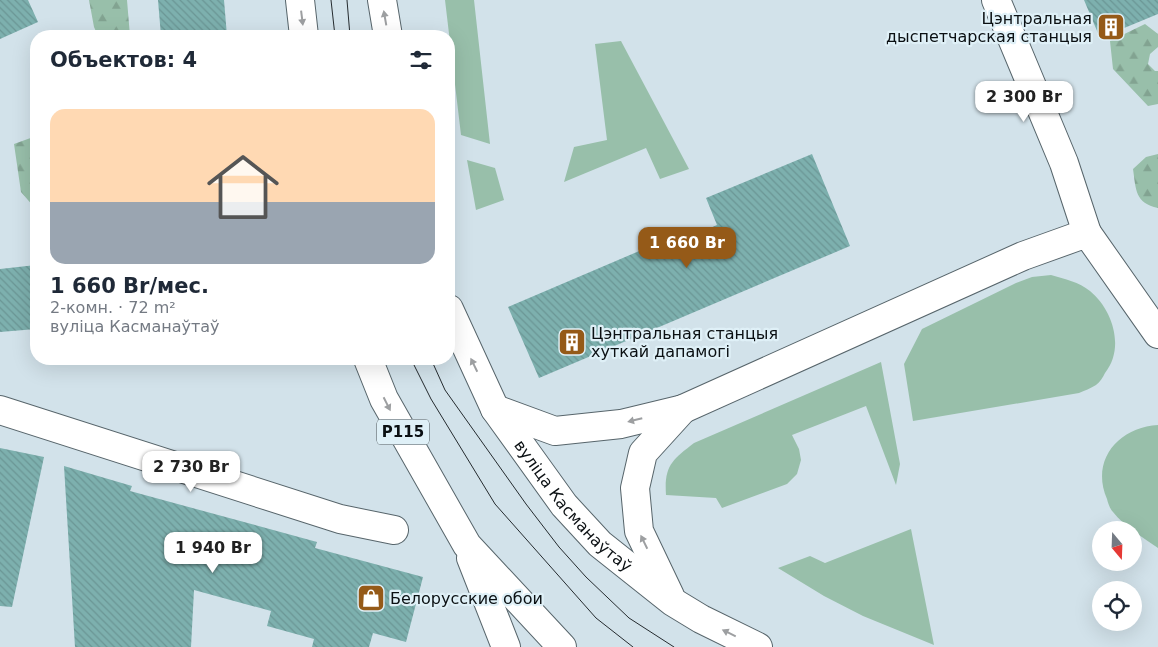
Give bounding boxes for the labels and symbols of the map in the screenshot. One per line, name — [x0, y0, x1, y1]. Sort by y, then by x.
place label: Цэнтральная дыспетчарская станцыя — [886, 9, 1092, 46]
one-way arrow — [298, 10, 306, 26]
one-way arrow — [380, 10, 388, 26]
building icon: Цэнтральная дыспетчарская станцыя — [1096, 12, 1126, 42]
pin: 2 300 Br — [972, 80, 1076, 123]
pin: 1 660 Br — [635, 226, 739, 269]
place label: Цэнтральная станцыя хуткай дапамогі — [591, 324, 778, 361]
building icon: Цэнтральная станцыя хуткай дапамогі — [557, 327, 587, 357]
one-way arrow — [470, 357, 478, 372]
one-way arrow — [383, 396, 391, 411]
one-way arrow — [628, 417, 643, 425]
road number: Р115 — [377, 420, 429, 444]
street label: вуліца Касманаўтаў — [511, 436, 636, 575]
pin: 2 730 Br — [139, 450, 243, 493]
north arrow — [1092, 521, 1142, 571]
pin: 1 940 Br — [161, 532, 265, 574]
one-way arrow — [640, 535, 648, 549]
shop icon: Белорусские обои — [356, 583, 386, 613]
place label: Белорусские обои — [390, 589, 543, 608]
one-way arrow — [722, 629, 736, 637]

